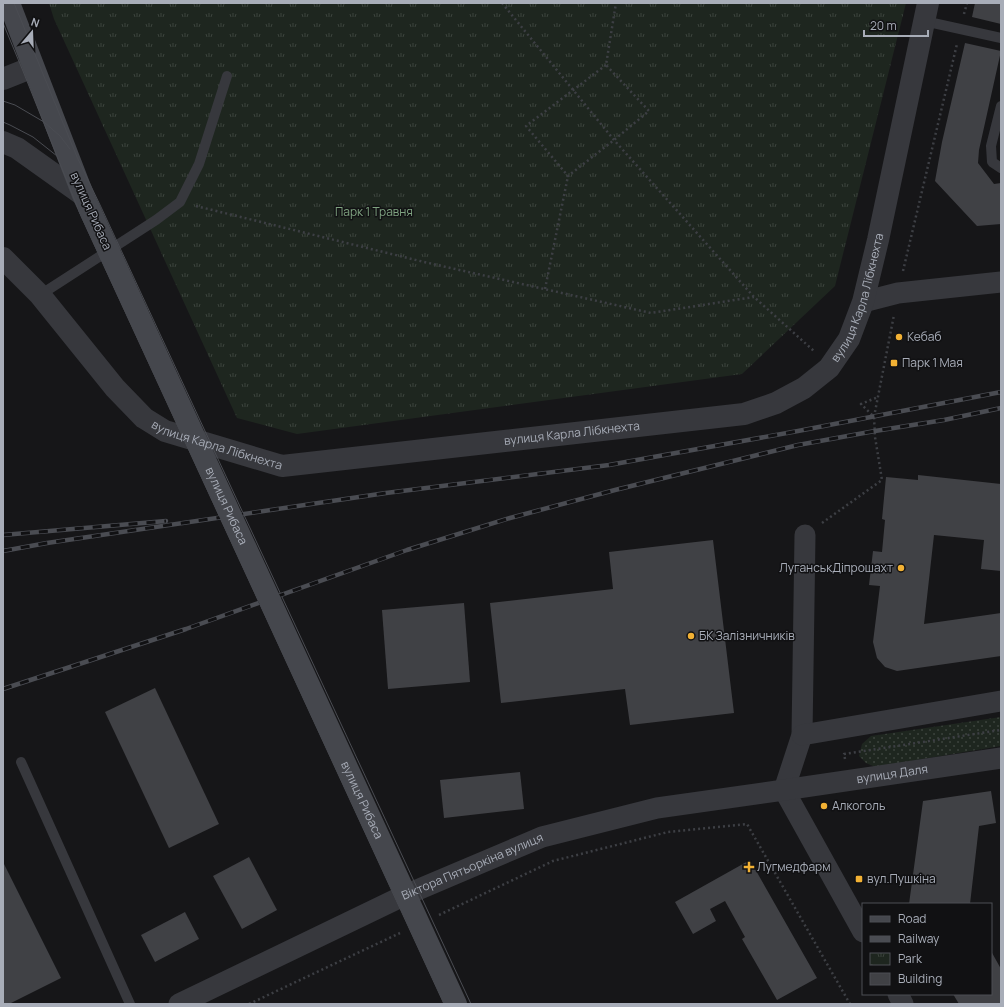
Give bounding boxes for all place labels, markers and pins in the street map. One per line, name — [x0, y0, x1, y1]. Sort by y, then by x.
place label: Кебаб — [907, 328, 941, 345]
marker: Кебаб — [894, 332, 904, 342]
place label: Парк 1 Мая — [902, 354, 963, 371]
marker: Парк 1 Мая — [889, 358, 899, 368]
place label: ЛуганськДіпрошахт — [779, 559, 893, 576]
marker: ЛуганськДіпрошахт — [896, 563, 906, 573]
place label: БК Залізничників — [699, 627, 795, 644]
marker: БК Залізничників — [686, 631, 696, 641]
place label: Алкоголь — [832, 797, 885, 814]
marker: Алкоголь — [819, 801, 829, 811]
place label: Лугмедфарм — [757, 858, 831, 875]
marker: Лугмедфарм — [744, 862, 754, 872]
place label: вул.Пушкіна — [867, 870, 936, 887]
marker: вул.Пушкіна — [854, 874, 864, 884]

